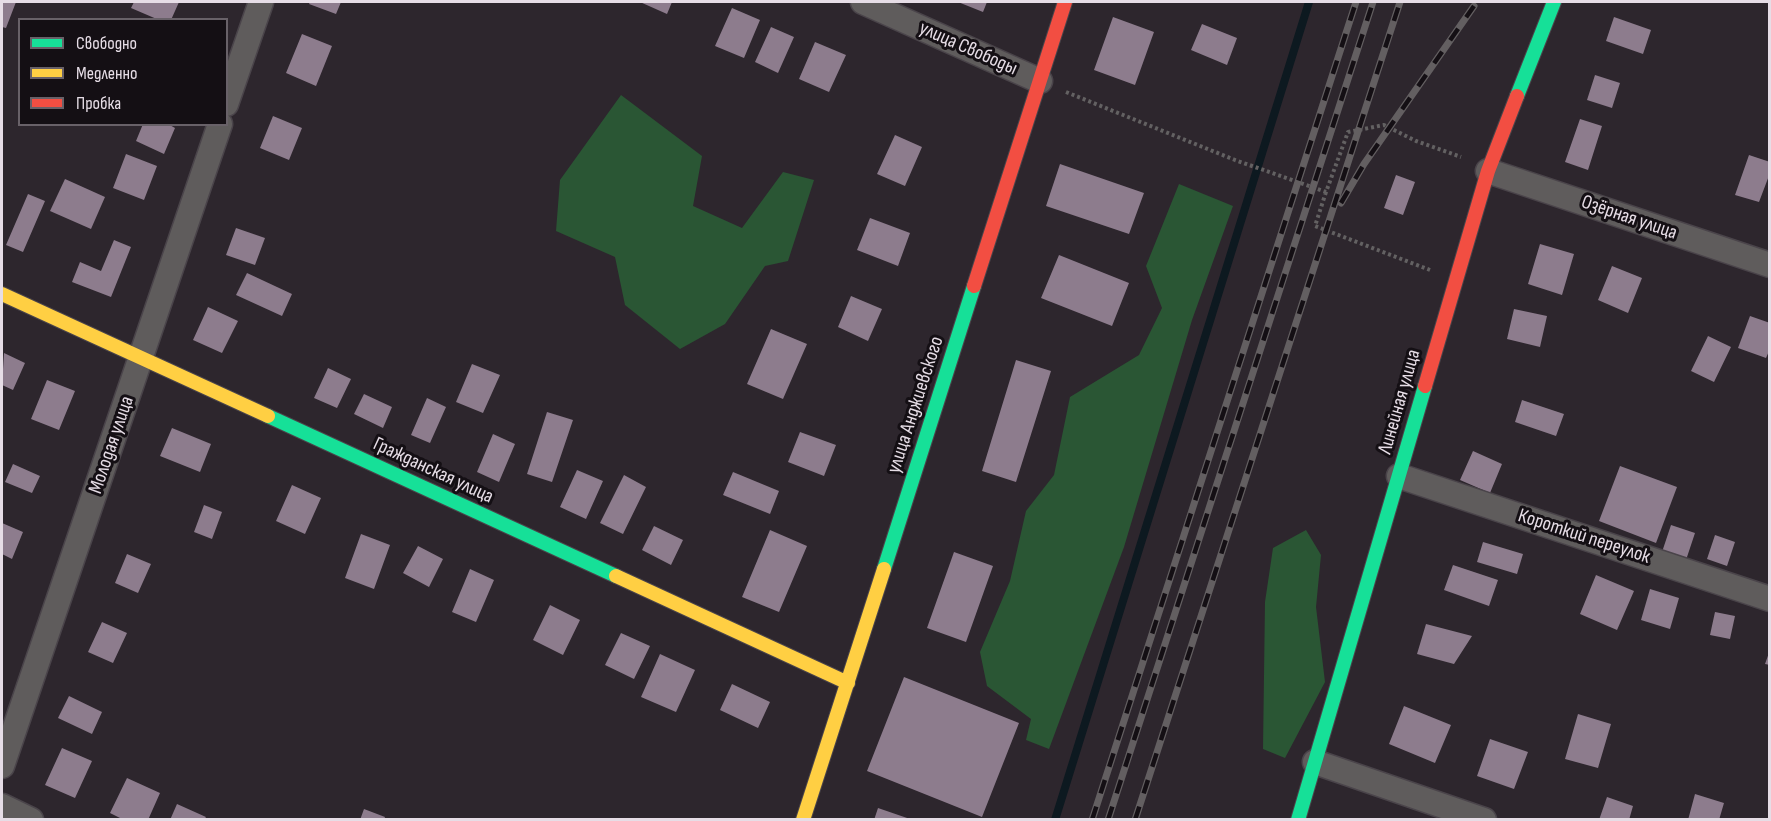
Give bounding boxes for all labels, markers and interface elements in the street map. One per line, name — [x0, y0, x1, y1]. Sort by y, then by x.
street label: улица Свободы — [915, 17, 1021, 81]
legend — [18, 18, 228, 126]
text: Свободно — [76, 33, 137, 54]
text: Медленно — [76, 63, 138, 84]
text: Пробка — [76, 93, 121, 114]
street label: Озёрная улица — [1578, 190, 1680, 246]
street label: улица Анджиевского — [883, 333, 949, 477]
street label: Линейная улица — [1374, 347, 1426, 457]
street label: Молодая улица — [84, 393, 140, 497]
street label: Гражданская улица — [369, 433, 497, 509]
street label: Короткий переулок — [1515, 504, 1653, 570]

